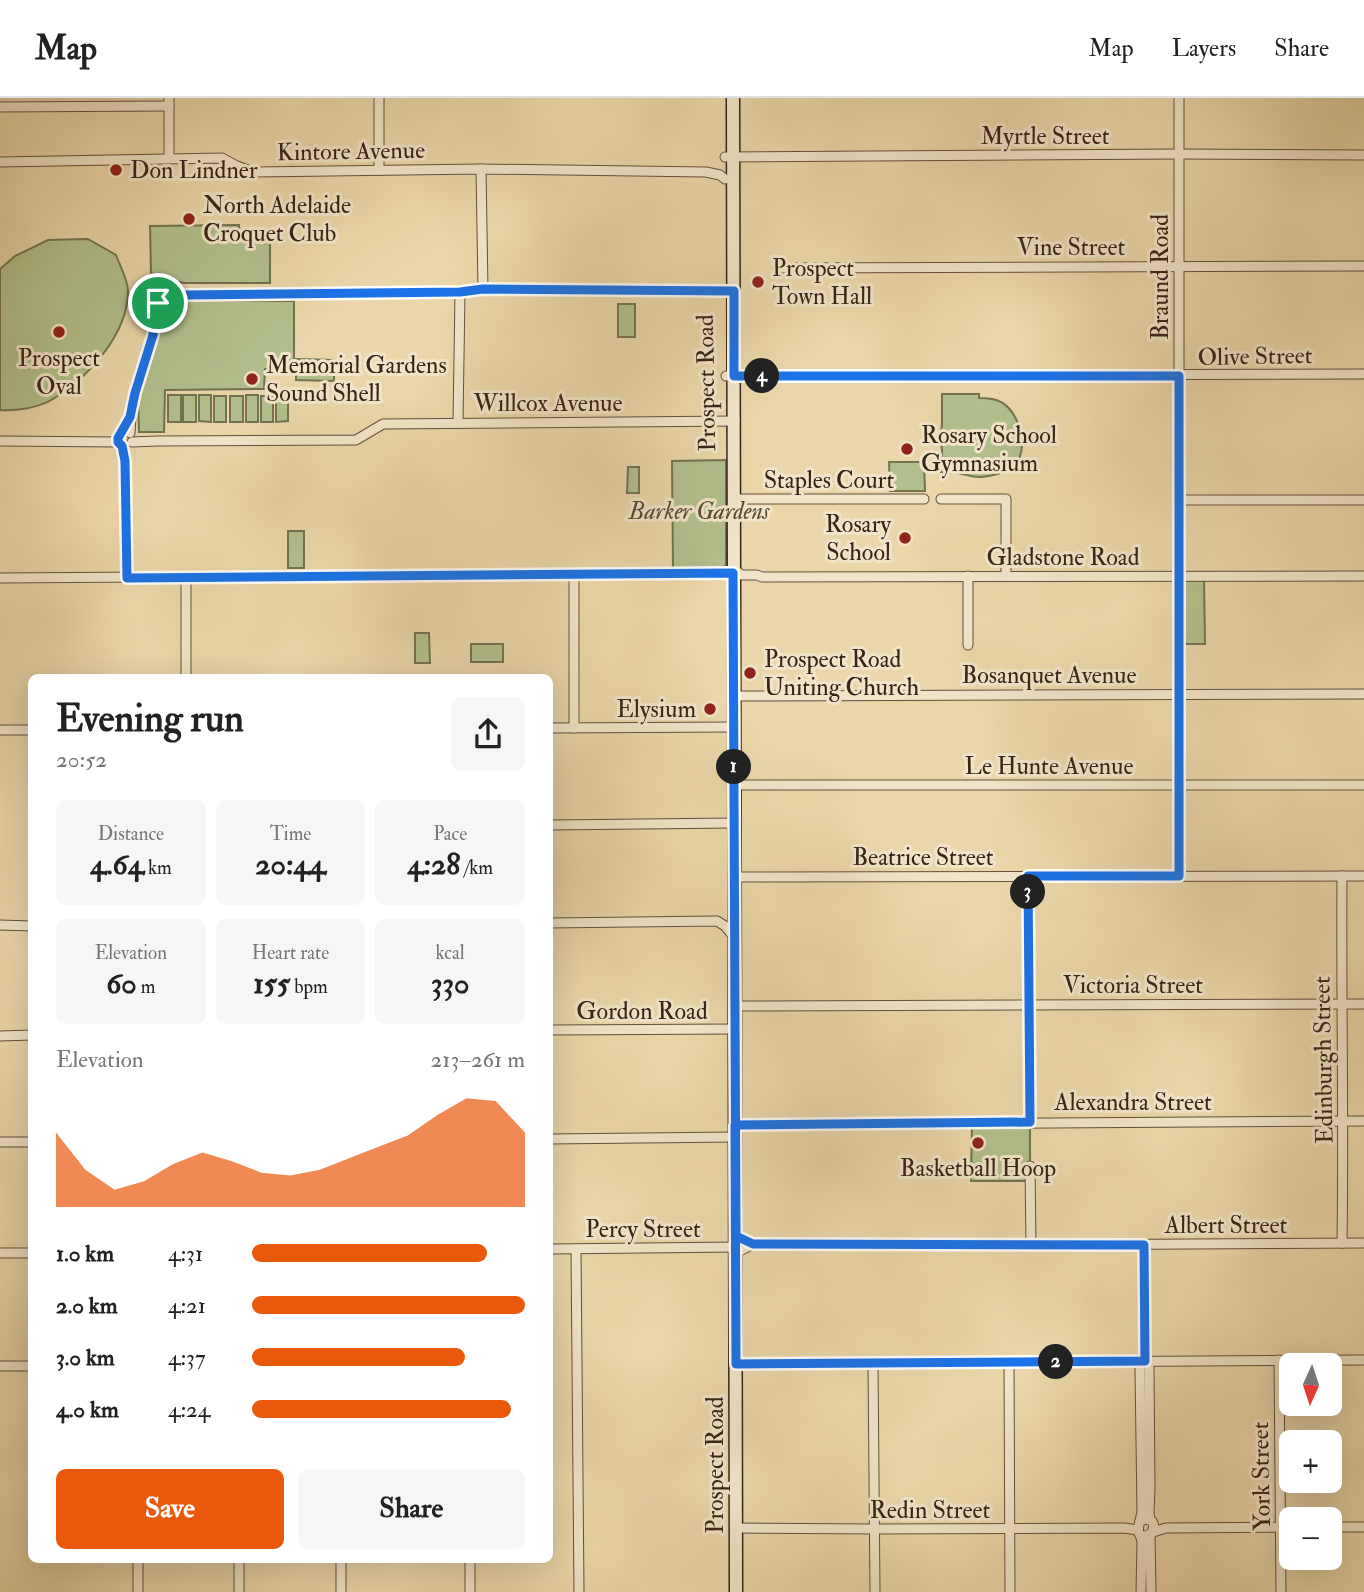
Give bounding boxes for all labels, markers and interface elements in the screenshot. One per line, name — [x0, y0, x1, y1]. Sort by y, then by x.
text: Map — [35, 28, 97, 69]
text: Map — [1089, 33, 1134, 64]
text: Layers — [1172, 33, 1236, 64]
text: Share — [1274, 33, 1329, 64]
street label: Myrtle Street — [980, 121, 1110, 152]
street label: Kintore Avenue — [277, 135, 425, 168]
place label: Don Lindner — [130, 155, 258, 186]
marker: Don Lindner — [108, 162, 124, 178]
place label: North Adelaide Croquet Club — [203, 190, 351, 249]
marker: North Adelaide Croquet Club — [181, 211, 197, 227]
street label: Braund Road — [1145, 214, 1176, 340]
street label: Vine Street — [1017, 232, 1126, 263]
place label: Prospect Town Hall — [772, 253, 872, 312]
pin — [128, 273, 188, 333]
marker: Prospect Town Hall — [750, 274, 766, 290]
icon: arrive — [139, 284, 177, 322]
street label: Prospect Road — [690, 314, 723, 452]
marker: Prospect Oval — [51, 324, 67, 340]
street label: Olive Street — [1197, 340, 1313, 373]
place label: Prospect Oval — [18, 343, 100, 402]
place label: Memorial Gardens Sound Shell — [266, 350, 447, 409]
pin: 4 — [744, 358, 780, 394]
text: 4 — [756, 363, 767, 387]
marker: Memorial Gardens Sound Shell — [244, 371, 260, 387]
street label: Willcox Avenue — [472, 388, 623, 419]
place label: Rosary School Gymnasium — [921, 420, 1057, 479]
marker: Rosary School Gymnasium — [899, 441, 915, 457]
street label: Staples Court — [764, 465, 895, 496]
park label: Barker Gardens — [628, 496, 770, 527]
place label: Rosary School — [825, 509, 891, 568]
marker: Rosary School — [897, 530, 913, 546]
street label: Gladstone Road — [986, 542, 1140, 573]
place label: Prospect Road Uniting Church — [764, 644, 919, 703]
street label: Bosanquet Avenue — [962, 660, 1136, 691]
marker: Prospect Road Uniting Church — [742, 665, 758, 681]
place label: Elysium — [617, 694, 696, 725]
text: Evening run — [56, 695, 244, 743]
button: share — [451, 697, 525, 771]
marker: Elysium — [702, 701, 718, 717]
text: 20:52 — [56, 745, 107, 774]
pin: 1 — [716, 750, 752, 784]
street label: Le Hunte Avenue — [965, 751, 1133, 782]
text: 1 — [730, 754, 737, 778]
text: Distance — [98, 822, 164, 846]
text: Time — [270, 822, 311, 846]
text: Pace — [433, 822, 467, 846]
street label: Beatrice Street — [852, 842, 994, 873]
text: 4.64 — [90, 846, 144, 883]
text: 20:44 — [255, 846, 326, 883]
text: 4:28 — [407, 846, 460, 883]
text: km — [144, 856, 172, 880]
text: /km — [460, 856, 493, 880]
pin: 3 — [1010, 874, 1046, 910]
text: 3 — [1024, 879, 1031, 903]
text: Elevation — [95, 941, 167, 965]
text: Heart rate — [252, 941, 329, 965]
text: kcal — [436, 941, 465, 965]
text: 60 — [106, 965, 137, 1002]
text: 155 — [253, 965, 290, 1002]
text: 330 — [431, 965, 469, 1002]
street label: Victoria Street — [1063, 970, 1203, 1001]
text: m — [137, 975, 155, 999]
text: bpm — [290, 975, 328, 999]
street label: Edinburgh Street — [1307, 976, 1340, 1144]
street label: Gordon Road — [576, 996, 708, 1027]
text: Elevation — [56, 1045, 144, 1074]
text: 213–261 m — [431, 1045, 525, 1074]
street label: Alexandra Street — [1053, 1087, 1212, 1118]
marker: Basketball Hoop — [970, 1135, 986, 1151]
place label: Basketball Hoop — [900, 1153, 1056, 1184]
street label: Albert Street — [1164, 1210, 1288, 1241]
street label: Percy Street — [585, 1214, 701, 1245]
text: 1.0 km — [56, 1239, 114, 1268]
text: 4:31 — [168, 1239, 203, 1268]
text: 2.0 km — [56, 1291, 118, 1320]
text: 4:21 — [168, 1291, 206, 1320]
text: 3.0 km — [56, 1343, 115, 1372]
text: 4:37 — [168, 1343, 205, 1372]
pin: 2 — [1038, 1344, 1074, 1380]
text: 2 — [1051, 1349, 1060, 1373]
north arrow — [1279, 1353, 1342, 1416]
map controls — [1279, 1353, 1342, 1570]
text: 4.0 km — [56, 1395, 119, 1424]
text: 4:24 — [168, 1395, 210, 1424]
street label: Prospect Road — [700, 1396, 731, 1534]
street label: York Street — [1245, 1421, 1278, 1531]
button: + — [1279, 1430, 1342, 1493]
button: Save — [56, 1469, 284, 1549]
button: Share — [298, 1469, 525, 1549]
street label: Redin Street — [870, 1495, 990, 1526]
button: − — [1279, 1507, 1342, 1570]

